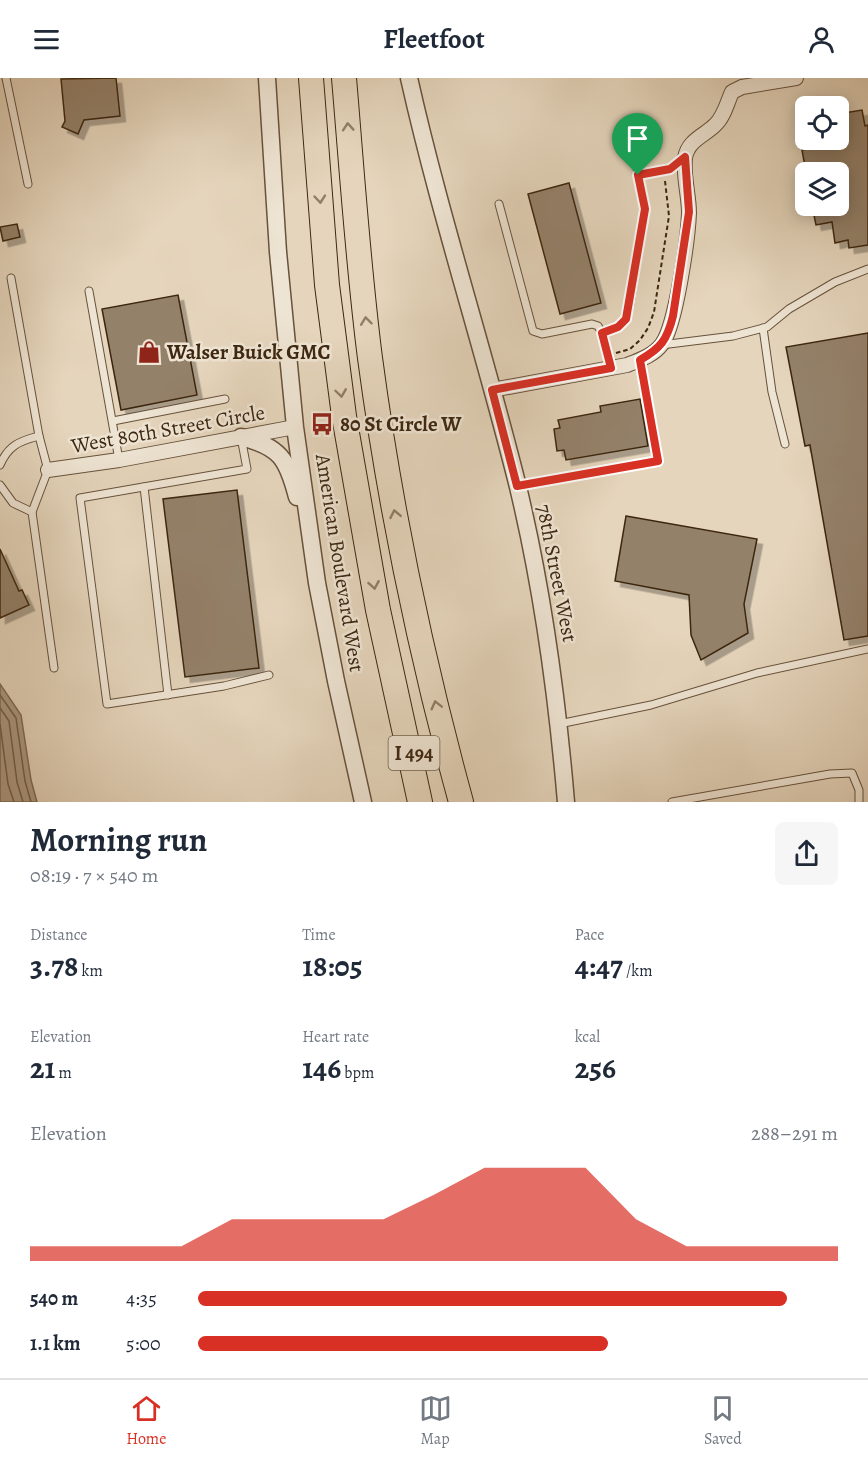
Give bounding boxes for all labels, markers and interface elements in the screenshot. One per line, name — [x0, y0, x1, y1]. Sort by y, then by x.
text: Fleetfoot — [383, 21, 485, 57]
icon: menu — [30, 23, 63, 56]
icon: person — [805, 23, 838, 56]
map controls — [795, 96, 849, 216]
button: locate — [795, 96, 849, 150]
pin — [612, 113, 663, 175]
icon: arrive — [621, 122, 654, 155]
one-way arrow — [342, 123, 355, 132]
button: layers — [795, 162, 849, 216]
one-way arrow — [313, 195, 326, 204]
one-way arrow — [360, 317, 372, 326]
place label: Walser Buick GMC — [166, 338, 330, 366]
shop icon: Walser Buick GMC — [136, 339, 162, 365]
one-way arrow — [334, 388, 346, 398]
street label: West 80th Street Circle — [68, 398, 267, 460]
place label: 80 St Circle W — [340, 410, 462, 438]
bus stop icon: 80 St Circle W — [309, 411, 335, 437]
street label: American Boulevard West — [309, 451, 371, 674]
street label: 78th Street West — [530, 502, 584, 644]
one-way arrow — [389, 509, 402, 519]
one-way arrow — [367, 580, 380, 590]
one-way arrow — [430, 700, 443, 710]
road number: I 494 — [388, 736, 440, 770]
text: Morning run — [30, 817, 207, 862]
button: share — [775, 822, 838, 885]
text: 08:19 · 7 × 540 m — [30, 862, 158, 889]
text: Distance — [30, 924, 87, 946]
text: Time — [302, 924, 336, 946]
text: Pace — [575, 924, 604, 946]
text: 3.78 — [30, 946, 78, 986]
text: 18:05 — [302, 946, 363, 986]
text: 4:47 — [575, 946, 623, 986]
text: km — [78, 960, 103, 982]
text: /km — [623, 960, 653, 982]
text: Elevation — [30, 1026, 91, 1048]
text: Heart rate — [302, 1026, 369, 1048]
text: kcal — [575, 1026, 600, 1048]
text: 21 — [30, 1048, 55, 1088]
text: 146 — [302, 1048, 341, 1088]
text: 256 — [575, 1048, 616, 1088]
text: m — [55, 1062, 72, 1084]
text: bpm — [341, 1062, 374, 1084]
text: Elevation — [30, 1120, 107, 1147]
text: 288–291 m — [751, 1120, 838, 1147]
text: 540 m — [30, 1285, 78, 1312]
text: 4:35 — [126, 1285, 157, 1312]
text: 1.1 km — [30, 1330, 80, 1357]
text: 5:00 — [126, 1330, 161, 1357]
tab: Home — [126, 1392, 166, 1450]
tab: Map — [419, 1392, 452, 1450]
tab: Saved — [704, 1392, 742, 1450]

